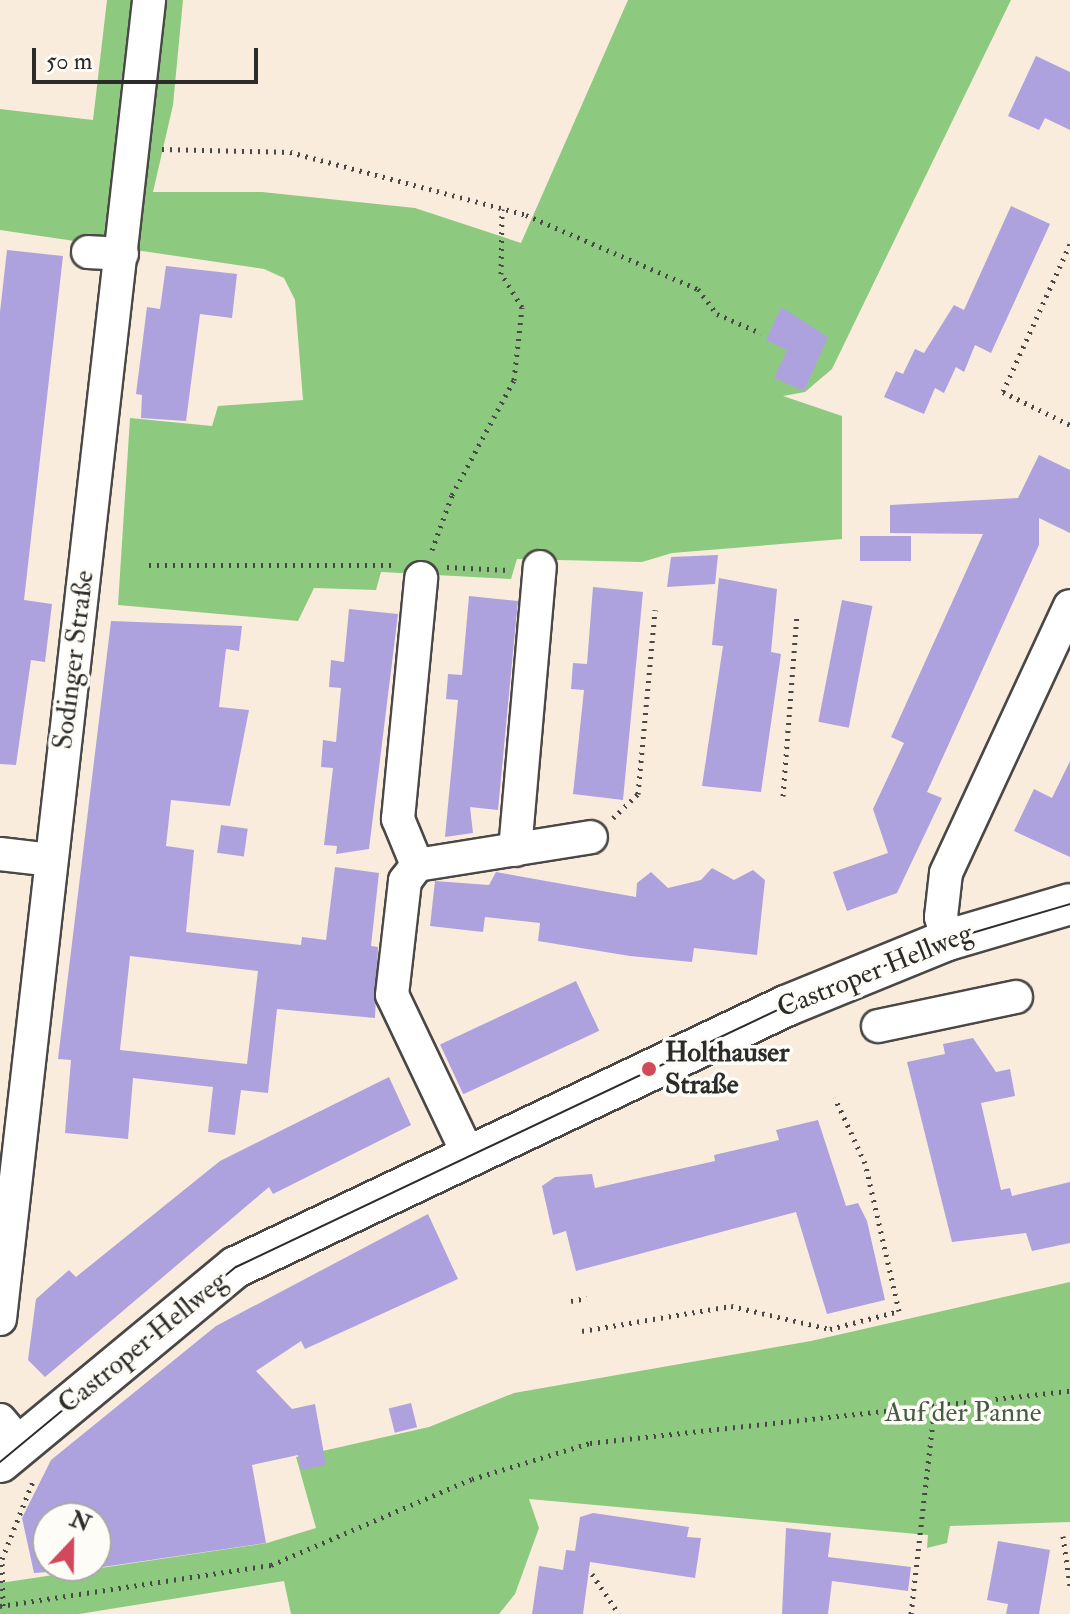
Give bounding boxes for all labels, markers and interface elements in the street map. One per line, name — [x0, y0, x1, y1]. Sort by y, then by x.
scale bar — [36, 32, 262, 82]
text: 50 m — [46, 46, 92, 77]
street label: Sodinger Straße — [46, 569, 102, 751]
street label: Castroper Hellweg — [772, 917, 978, 1025]
place label: Holthauser Straße — [665, 1036, 789, 1102]
marker: Holthauser Straße — [640, 1060, 658, 1078]
street label: Castroper Hellweg — [52, 1265, 234, 1421]
park label: Auf der Panne — [885, 1396, 1041, 1430]
north arrow — [32, 1502, 112, 1582]
text: N — [66, 1505, 95, 1538]

